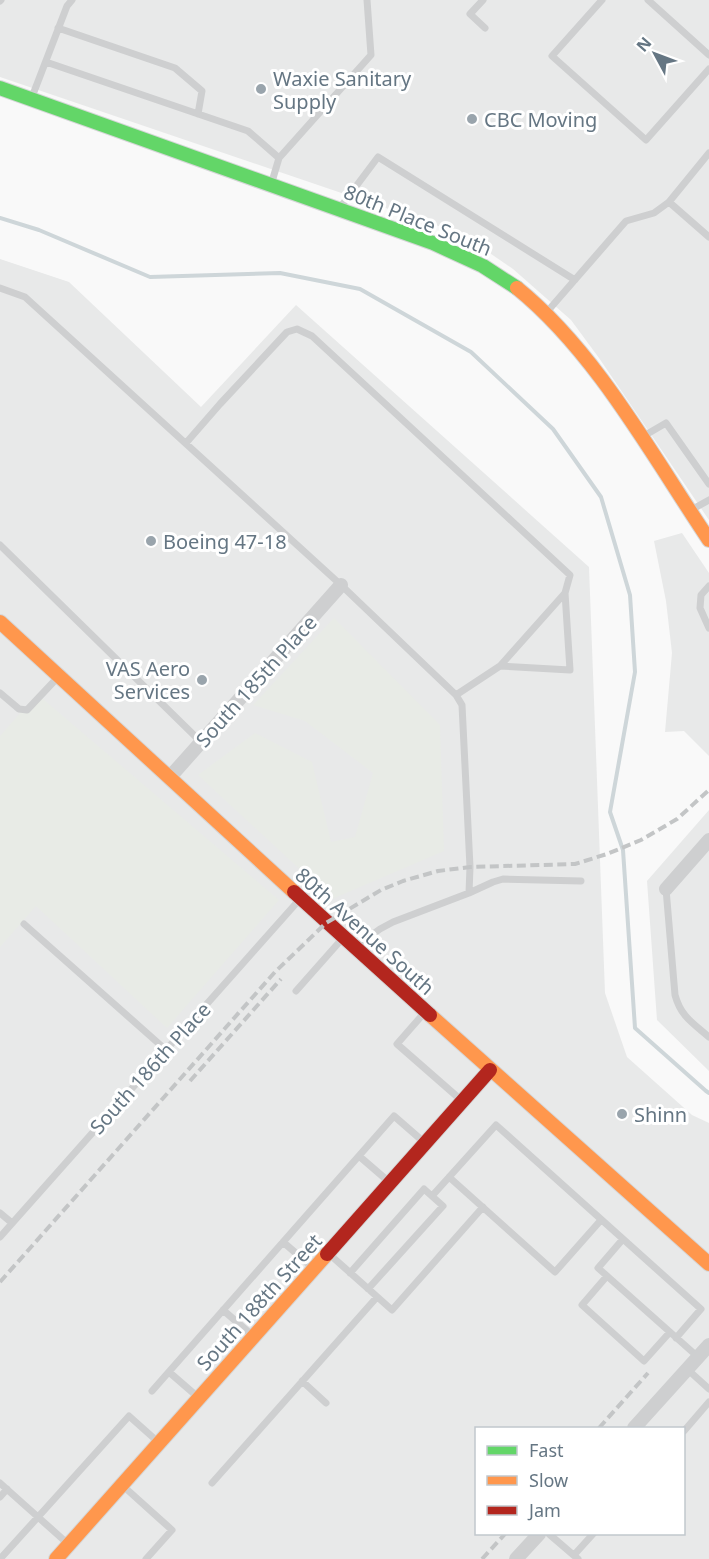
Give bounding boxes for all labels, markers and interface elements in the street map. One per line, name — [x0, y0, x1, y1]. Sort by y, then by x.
north arrow — [625, 24, 685, 84]
text: N — [631, 32, 656, 56]
place label: Waxie Sanitary Supply — [273, 65, 412, 115]
marker: Waxie Sanitary Supply — [254, 82, 268, 96]
place label: CBC Moving — [484, 106, 597, 133]
marker: CBC Moving — [465, 112, 479, 126]
street label: 80th Place South — [340, 178, 496, 262]
place label: Boeing 47-18 — [163, 528, 287, 555]
marker: Boeing 47-18 — [144, 534, 158, 548]
street label: South 185th Place — [190, 609, 322, 753]
place label: VAS Aero Services — [106, 655, 190, 705]
marker: VAS Aero Services — [195, 673, 209, 687]
street label: 80th Avenue South — [290, 861, 440, 1001]
street label: South 186th Place — [84, 996, 216, 1140]
place label: Shinn — [634, 1101, 687, 1128]
marker: Shinn — [615, 1107, 629, 1121]
street label: South 188th Street — [190, 1228, 328, 1376]
legend — [475, 1427, 685, 1535]
text: Fast — [529, 1438, 564, 1462]
text: Slow — [529, 1468, 568, 1492]
text: Jam — [527, 1498, 561, 1522]

